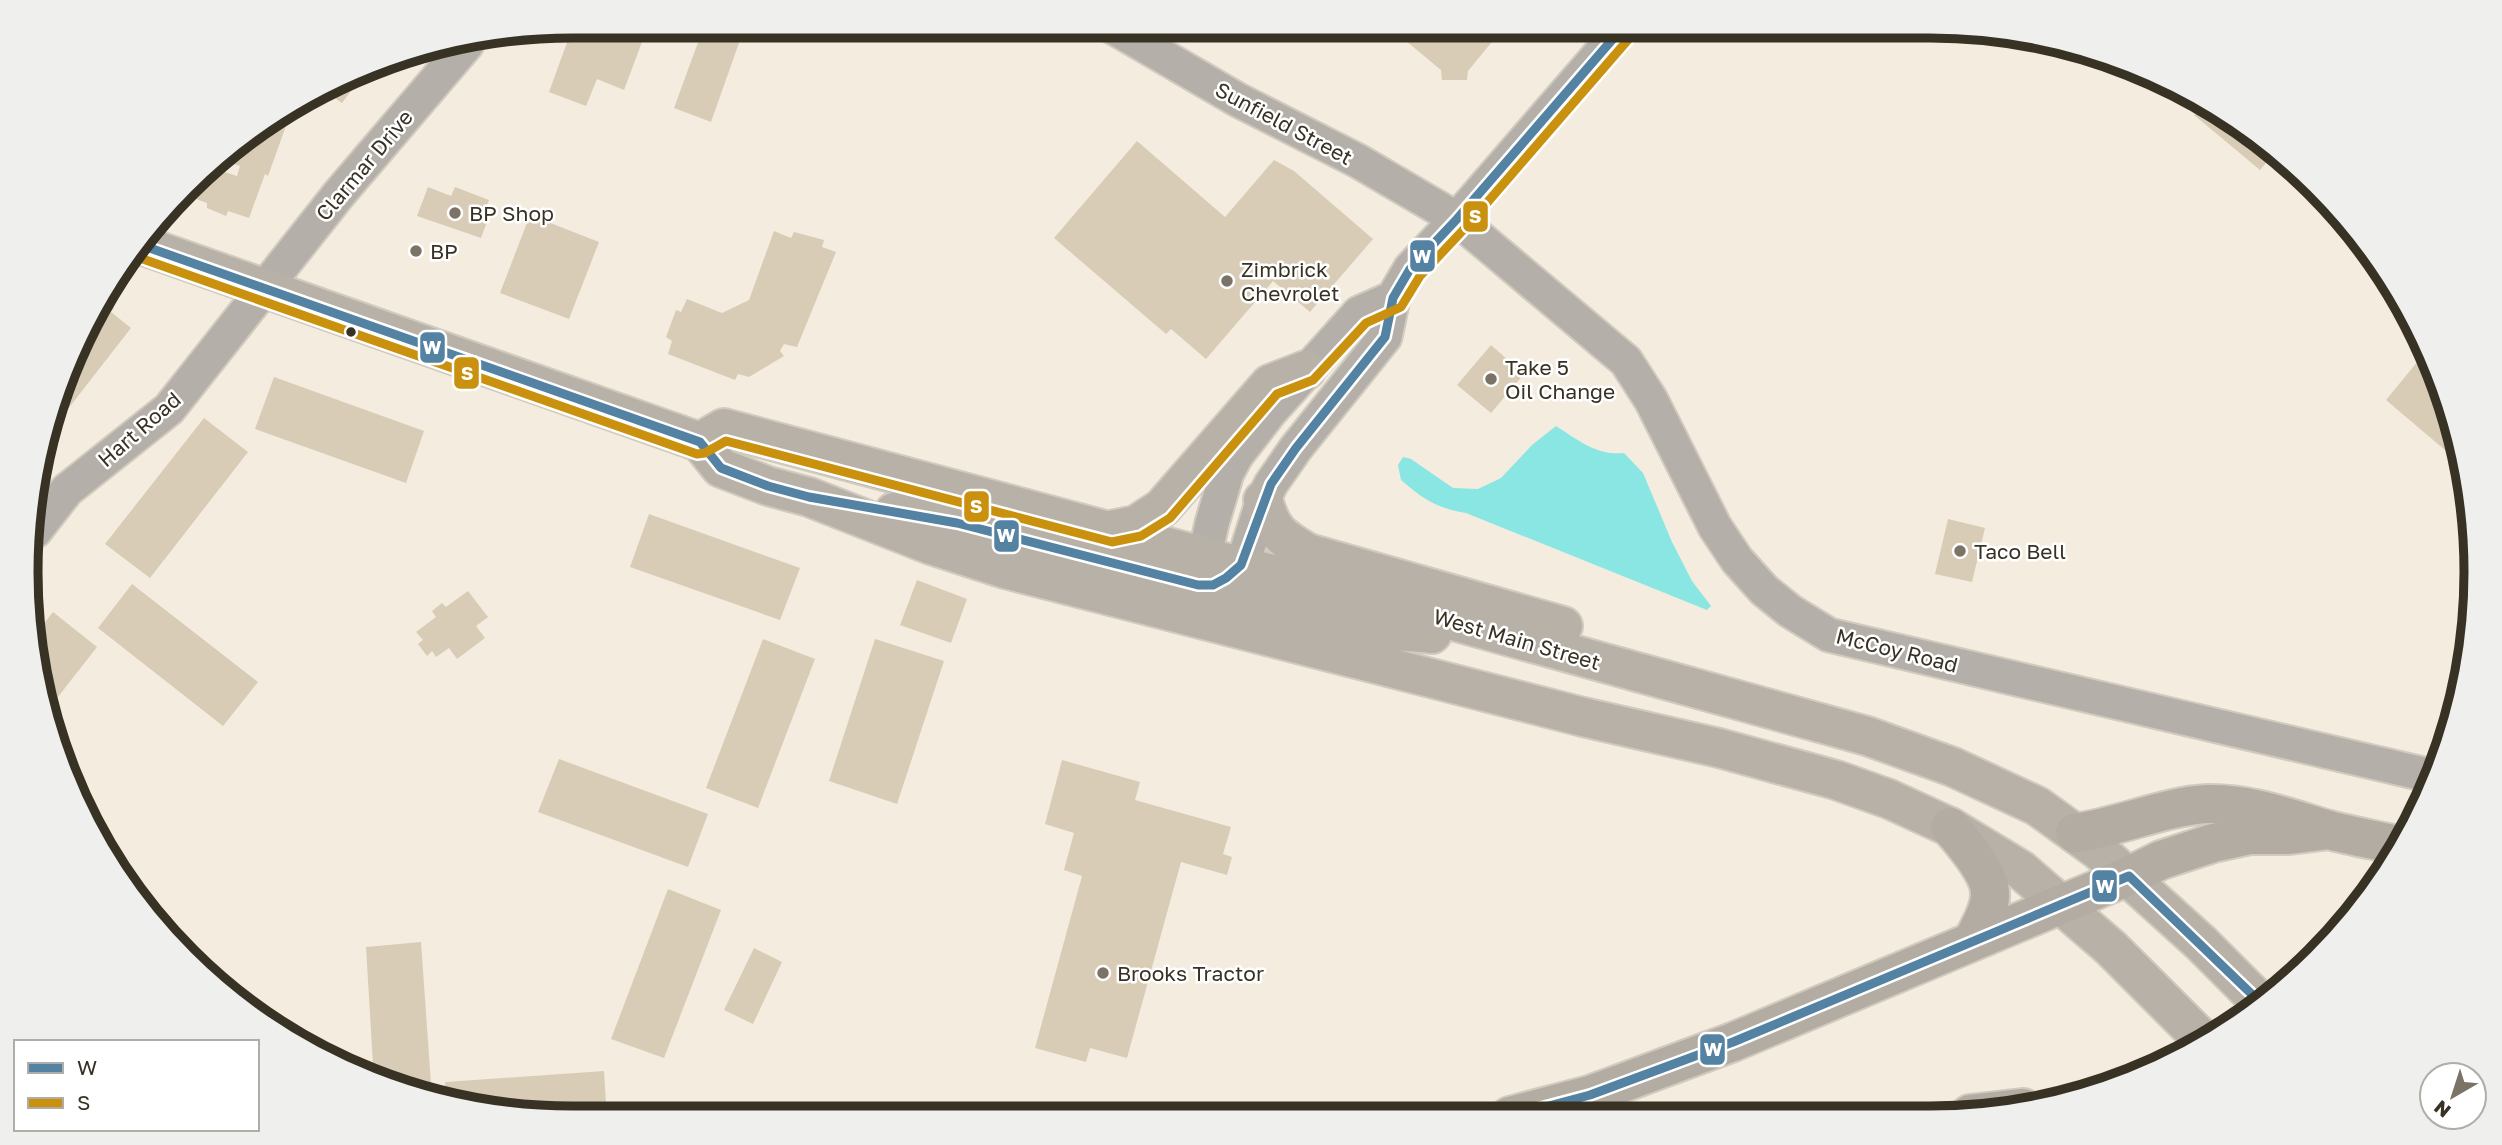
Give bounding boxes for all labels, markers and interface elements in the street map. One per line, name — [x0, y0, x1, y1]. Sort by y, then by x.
street label: Sunfield Street — [1211, 76, 1357, 170]
street label: Clarmar Drive — [310, 104, 418, 226]
place label: BP Shop — [469, 200, 554, 226]
line badge: S — [1462, 200, 1489, 233]
text: S — [1469, 204, 1481, 227]
marker: BP Shop — [447, 205, 463, 221]
place label: BP — [430, 238, 458, 264]
line badge: W — [1409, 239, 1436, 273]
marker: BP — [408, 243, 424, 259]
text: W — [1412, 244, 1432, 267]
place label: Zimbrick Chevrolet — [1241, 256, 1339, 306]
marker: Zimbrick Chevrolet — [1219, 273, 1235, 289]
unlabelled marker — [344, 325, 358, 339]
line badge: W — [419, 331, 446, 364]
text: W — [422, 335, 442, 358]
place label: Take 5 Oil Change — [1505, 354, 1615, 404]
line badge: S — [453, 356, 480, 390]
text: S — [461, 361, 473, 384]
marker: Take 5 Oil Change — [1483, 371, 1499, 387]
street label: Hart Road — [92, 386, 186, 472]
line badge: S — [963, 490, 990, 523]
text: S — [970, 494, 982, 517]
line badge: W — [993, 519, 1020, 553]
text: W — [996, 523, 1016, 546]
place label: Taco Bell — [1974, 538, 2066, 564]
marker: Taco Bell — [1952, 543, 1968, 559]
street label: West Main Street — [1431, 603, 1603, 675]
street label: McCoy Road — [1833, 622, 1961, 678]
line badge: W — [2091, 869, 2118, 903]
text: W — [2095, 874, 2115, 897]
place label: Brooks Tractor — [1117, 960, 1264, 986]
marker: Brooks Tractor — [1095, 965, 1111, 981]
line badge: W — [1699, 1033, 1726, 1066]
text: W — [1703, 1037, 1723, 1060]
legend — [14, 1040, 259, 1131]
text: W — [77, 1054, 97, 1080]
north arrow — [2418, 1061, 2488, 1131]
text: S — [77, 1089, 90, 1115]
text: N — [2429, 1096, 2455, 1123]

